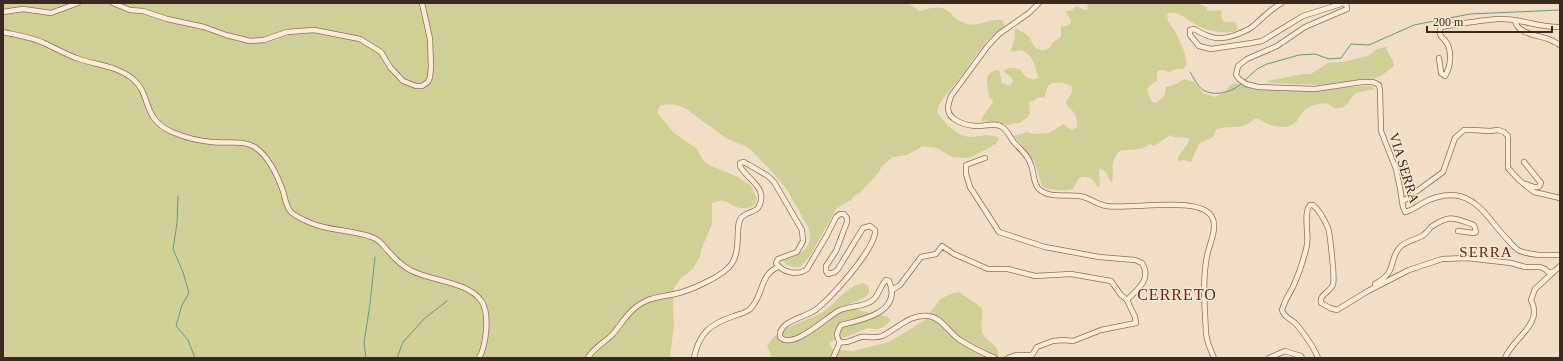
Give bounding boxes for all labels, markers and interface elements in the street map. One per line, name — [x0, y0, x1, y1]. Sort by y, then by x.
scale bar — [1427, 8, 1552, 34]
text: 200 m — [1433, 15, 1464, 29]
street label: VIA SERRA — [1386, 131, 1422, 206]
district label: SERRA — [1459, 244, 1513, 260]
district label: CERRETO — [1137, 286, 1217, 303]

